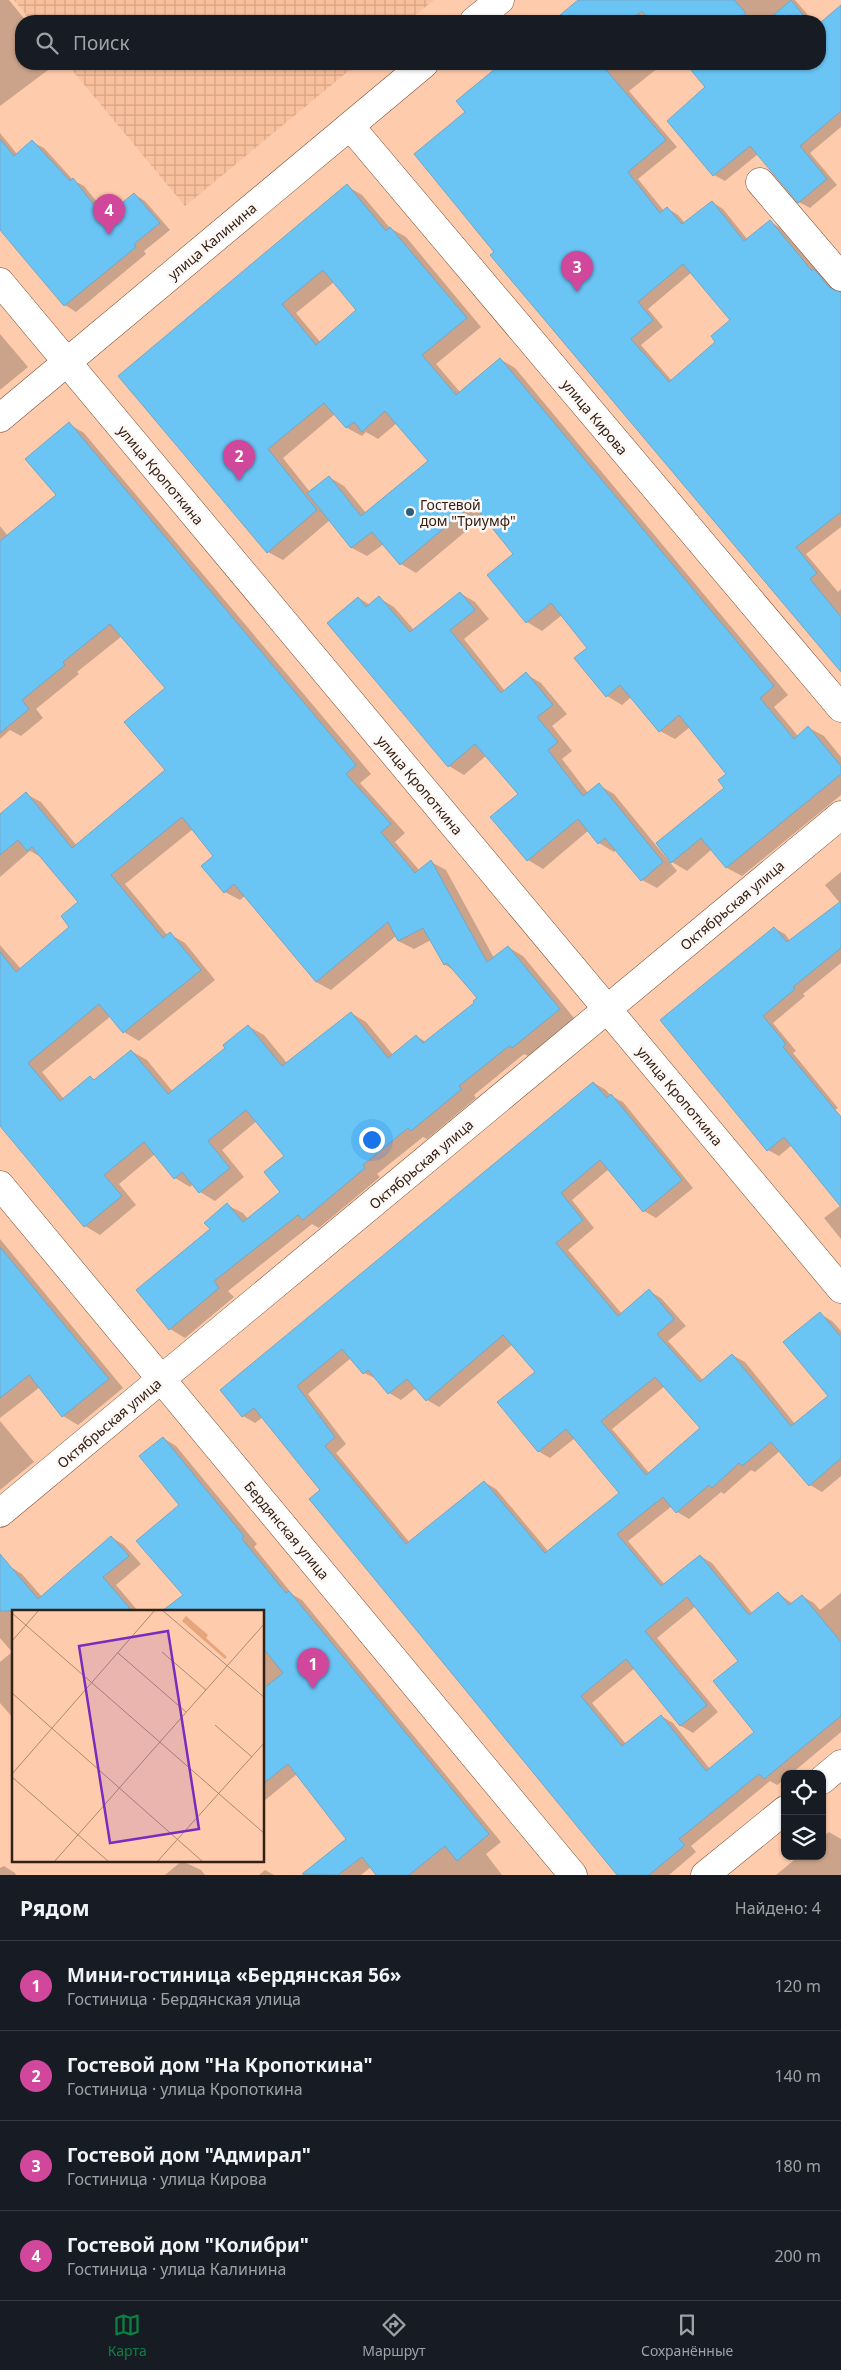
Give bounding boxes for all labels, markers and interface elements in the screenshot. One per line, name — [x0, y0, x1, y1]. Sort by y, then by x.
search box — [15, 15, 826, 70]
icon: search — [33, 29, 61, 57]
text: Поиск — [73, 30, 129, 56]
pin: 4 — [93, 194, 125, 235]
street label: улица Калинина — [164, 198, 260, 284]
pin: 3 — [561, 251, 593, 292]
street label: улица Кирова — [558, 375, 632, 459]
street label: улица Кропоткина — [114, 421, 208, 529]
pin: 2 — [223, 440, 255, 481]
place label: Гостевой дом "Триумф" — [420, 495, 516, 530]
marker: Гостевой дом "Триумф" — [404, 506, 416, 518]
street label: улица Кропоткина — [373, 731, 467, 839]
street label: Октябрьская улица — [676, 856, 788, 954]
street label: улица Кропоткина — [633, 1042, 727, 1150]
street label: Октябрьская улица — [365, 1115, 477, 1213]
your location — [359, 1127, 385, 1153]
street label: Октябрьская улица — [53, 1374, 165, 1472]
street label: Бердянская улица — [240, 1477, 334, 1583]
inset map — [12, 1610, 265, 1862]
pin: 1 — [297, 1648, 329, 1689]
map controls — [781, 1770, 826, 1860]
button: locate — [781, 1770, 826, 1815]
button: layers — [781, 1815, 826, 1860]
text: Рядом — [20, 1894, 90, 1922]
text: Найдено: 4 — [735, 1897, 821, 1919]
text: Мини-гостиница «Бердянская 56» — [67, 1962, 401, 1988]
text: 1 — [31, 1975, 41, 1997]
text: 120 m — [774, 1975, 821, 1997]
text: Гостиница · Бердянская улица — [67, 1988, 301, 2010]
text: Гостевой дом "На Кропоткина" — [67, 2052, 373, 2078]
text: 2 — [31, 2065, 41, 2087]
text: 140 m — [774, 2065, 821, 2087]
text: Гостиница · улица Кропоткина — [67, 2078, 303, 2100]
text: Гостевой дом "Адмирал" — [67, 2142, 311, 2168]
text: 3 — [31, 2155, 41, 2177]
text: 180 m — [774, 2155, 821, 2177]
text: Гостиница · улица Кирова — [67, 2168, 267, 2190]
text: Гостевой дом "Колибри" — [67, 2232, 309, 2258]
text: 4 — [31, 2245, 41, 2267]
text: 200 m — [774, 2245, 821, 2267]
text: Гостиница · улица Калинина — [67, 2258, 286, 2280]
tab: Карта — [108, 2311, 147, 2360]
tab: Маршрут — [362, 2311, 425, 2360]
tab: Сохранённые — [641, 2311, 733, 2360]

